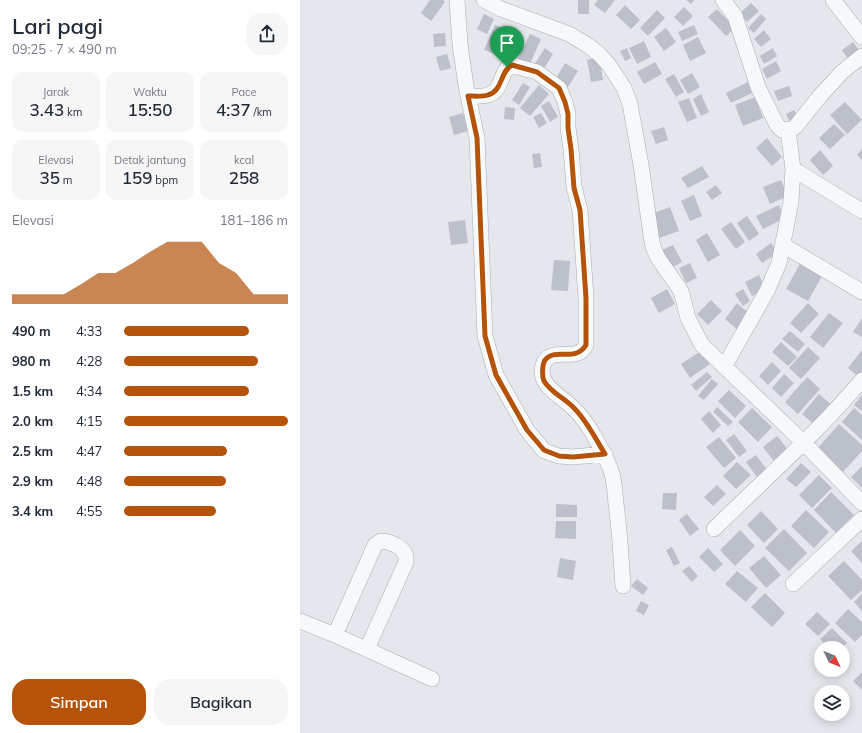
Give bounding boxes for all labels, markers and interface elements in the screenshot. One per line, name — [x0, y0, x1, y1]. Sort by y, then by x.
text: Lari pagi — [12, 12, 103, 40]
button: share — [246, 13, 288, 55]
pin — [490, 26, 524, 67]
icon: arrive — [496, 32, 518, 54]
text: 09:25 · 7 × 490 m — [12, 41, 117, 57]
text: Jarak — [43, 85, 69, 99]
text: Waktu — [133, 85, 167, 99]
text: Pace — [232, 85, 256, 99]
text: 3.43 — [30, 99, 64, 120]
text: 15:50 — [128, 99, 172, 120]
text: 4:37 — [216, 99, 251, 120]
text: km — [64, 105, 82, 119]
text: /km — [251, 105, 272, 119]
text: Elevasi — [38, 153, 74, 167]
text: Detak jantung — [114, 153, 186, 167]
text: kcal — [234, 153, 254, 167]
text: 35 — [40, 167, 60, 188]
text: 159 — [122, 167, 152, 188]
text: 258 — [229, 167, 259, 188]
text: m — [60, 173, 72, 187]
text: bpm — [152, 173, 178, 187]
text: Elevasi — [12, 212, 54, 228]
text: 181–186 m — [220, 212, 288, 228]
text: 490 m — [12, 323, 51, 339]
text: 4:33 — [76, 323, 102, 339]
text: 980 m — [12, 353, 51, 369]
text: 4:28 — [76, 353, 102, 369]
text: 1.5 km — [12, 383, 53, 399]
text: 4:34 — [76, 383, 102, 399]
text: 2.0 km — [12, 413, 53, 429]
text: 4:15 — [76, 413, 102, 429]
text: 2.5 km — [12, 443, 53, 459]
text: 4:47 — [76, 443, 102, 459]
text: 2.9 km — [12, 473, 53, 489]
text: 4:48 — [76, 473, 102, 489]
text: 3.4 km — [12, 503, 53, 519]
text: 4:55 — [76, 503, 102, 519]
north arrow — [814, 641, 850, 677]
map controls — [814, 641, 850, 721]
button: Simpan — [12, 679, 146, 725]
button: Bagikan — [154, 679, 288, 725]
button: layers — [814, 685, 850, 721]

